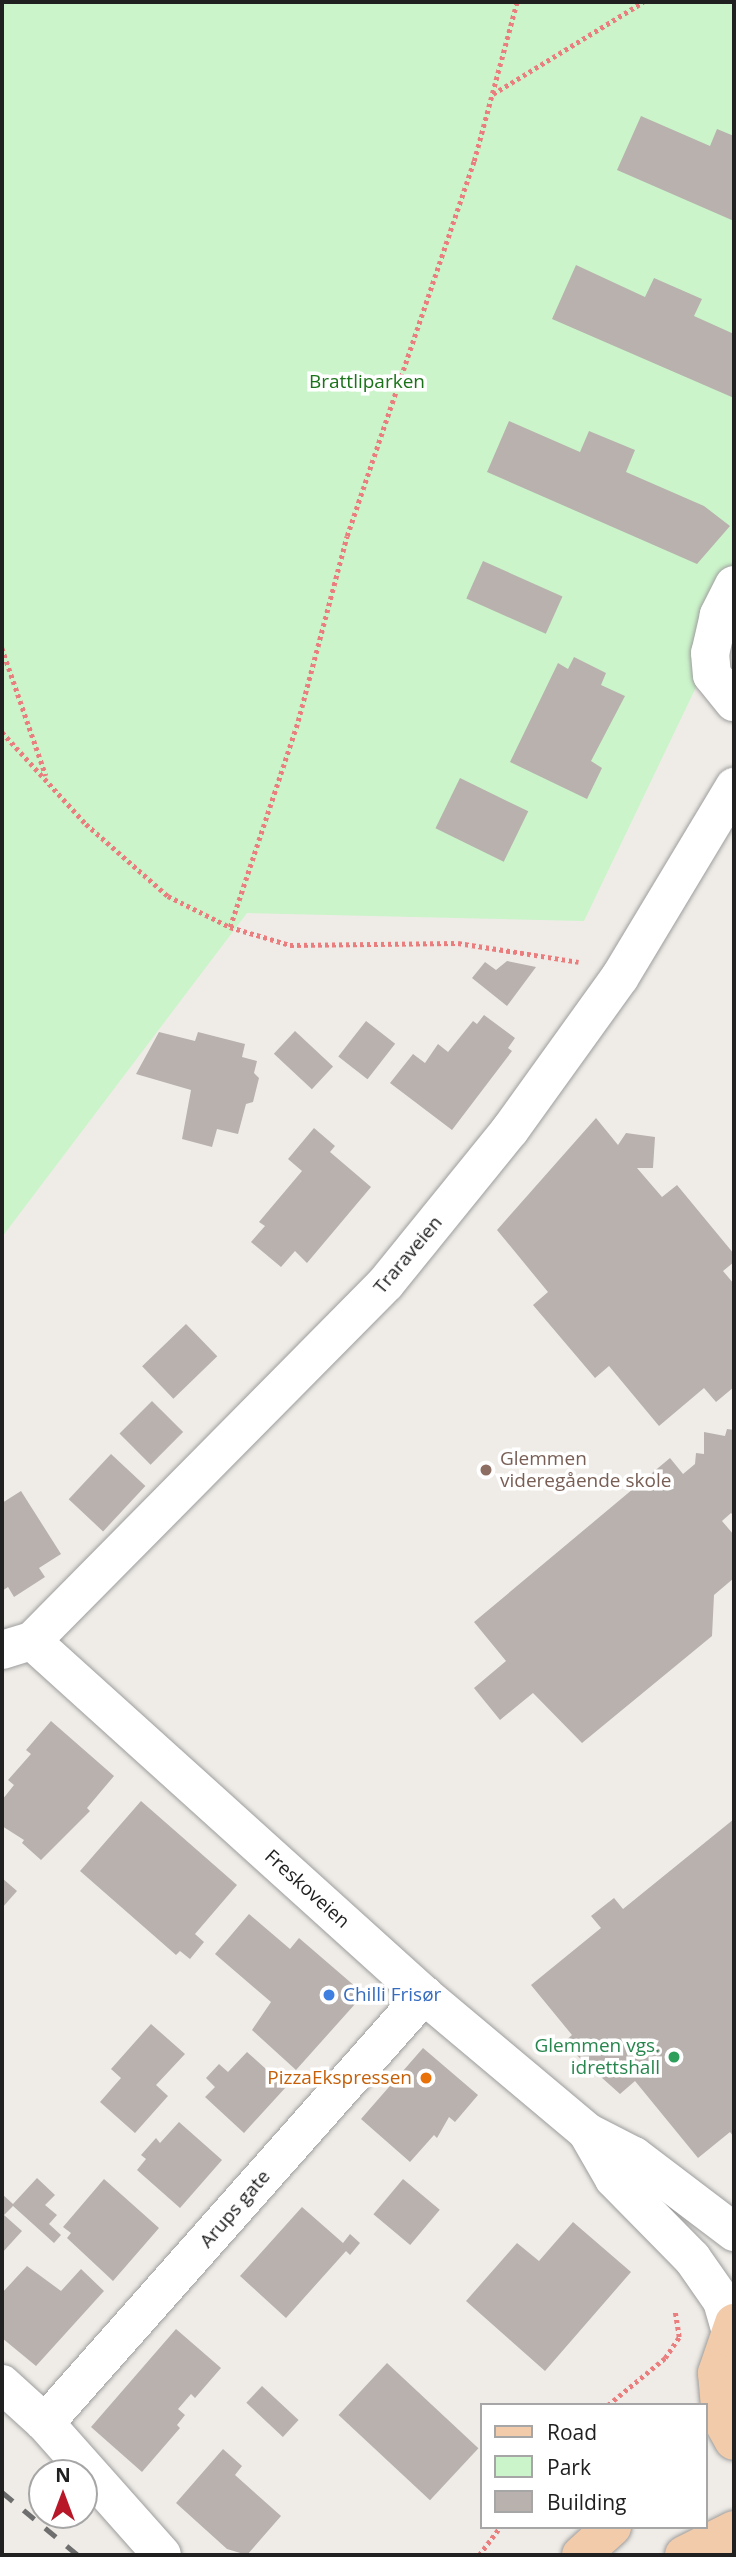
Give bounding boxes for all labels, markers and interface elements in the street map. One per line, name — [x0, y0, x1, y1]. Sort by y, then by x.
park label: Brattliparken — [309, 371, 425, 393]
street label: Traraveien — [369, 1212, 447, 1298]
place label: Glemmen videregående skole — [500, 1448, 671, 1492]
marker: Glemmen videregående skole — [478, 1462, 494, 1478]
street label: Freskoveien — [260, 1845, 354, 1933]
place label: Chilli Frisør — [343, 1984, 441, 2006]
marker: Chilli Frisør — [321, 1987, 337, 2003]
place label: Glemmen vgs. idrettshall — [534, 2035, 660, 2079]
marker: Glemmen vgs. idrettshall — [666, 2049, 682, 2065]
place label: PizzaEkspressen — [267, 2067, 412, 2089]
marker: PizzaEkspressen — [418, 2070, 434, 2086]
street label: Arups gate — [195, 2166, 275, 2252]
legend — [480, 2403, 708, 2529]
text: Road — [547, 2418, 597, 2446]
text: Park — [547, 2453, 591, 2481]
north arrow — [28, 2459, 98, 2529]
text: N — [55, 2462, 71, 2488]
text: Building — [547, 2488, 626, 2516]

